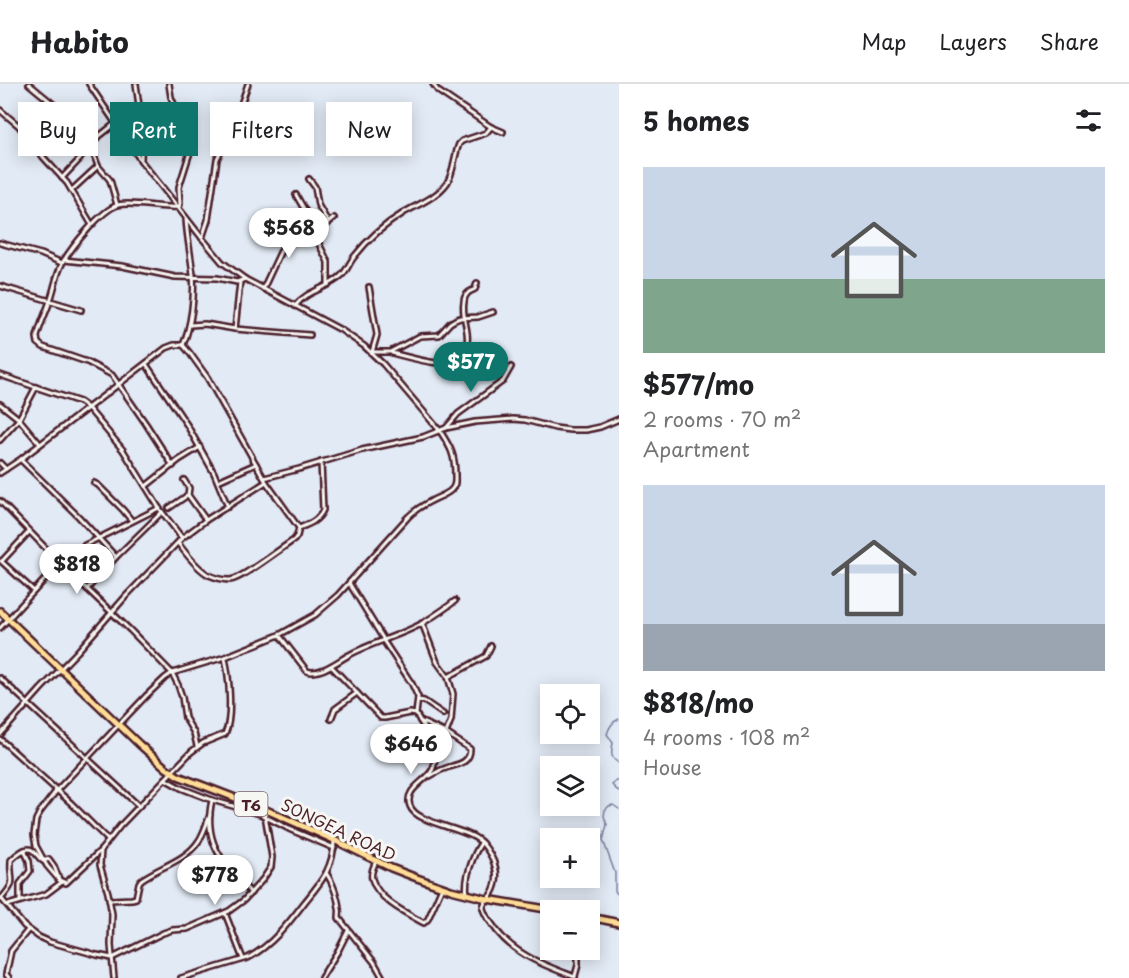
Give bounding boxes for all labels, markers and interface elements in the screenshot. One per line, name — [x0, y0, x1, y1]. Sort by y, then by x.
text: Habito — [30, 20, 129, 63]
text: Map — [862, 25, 906, 57]
text: Layers — [939, 25, 1007, 57]
text: Share — [1040, 25, 1099, 57]
text: 5 homes — [643, 101, 749, 140]
chip: Buy — [18, 102, 98, 156]
chip: Rent — [110, 102, 198, 156]
chip: Filters — [210, 102, 314, 156]
chip: New — [326, 102, 412, 156]
icon: filters — [1072, 104, 1105, 137]
icon: home — [820, 206, 928, 314]
pin: $568 — [253, 208, 325, 259]
text: $568 — [263, 212, 315, 242]
pin: $577 — [435, 342, 507, 393]
text: $577 — [447, 346, 495, 376]
text: $577/mo — [643, 365, 754, 404]
text: 2 rooms · 70 m² — [643, 404, 801, 434]
text: Apartment — [643, 434, 750, 464]
icon: home — [820, 524, 928, 632]
pin: $818 — [41, 544, 113, 595]
text: $818 — [53, 548, 101, 578]
text: $818/mo — [643, 683, 754, 722]
map controls — [540, 684, 600, 960]
button: locate — [540, 684, 600, 744]
text: 4 rooms · 108 m² — [643, 722, 810, 752]
pin: $646 — [375, 724, 447, 775]
text: $646 — [384, 728, 438, 758]
text: House — [643, 752, 702, 782]
button: layers — [540, 756, 600, 816]
road number: T6 — [234, 792, 268, 816]
street label: SONGEA ROAD — [278, 792, 400, 866]
button: + — [540, 828, 600, 888]
pin: $778 — [179, 855, 251, 906]
text: $778 — [191, 859, 239, 889]
button: − — [540, 900, 600, 960]

